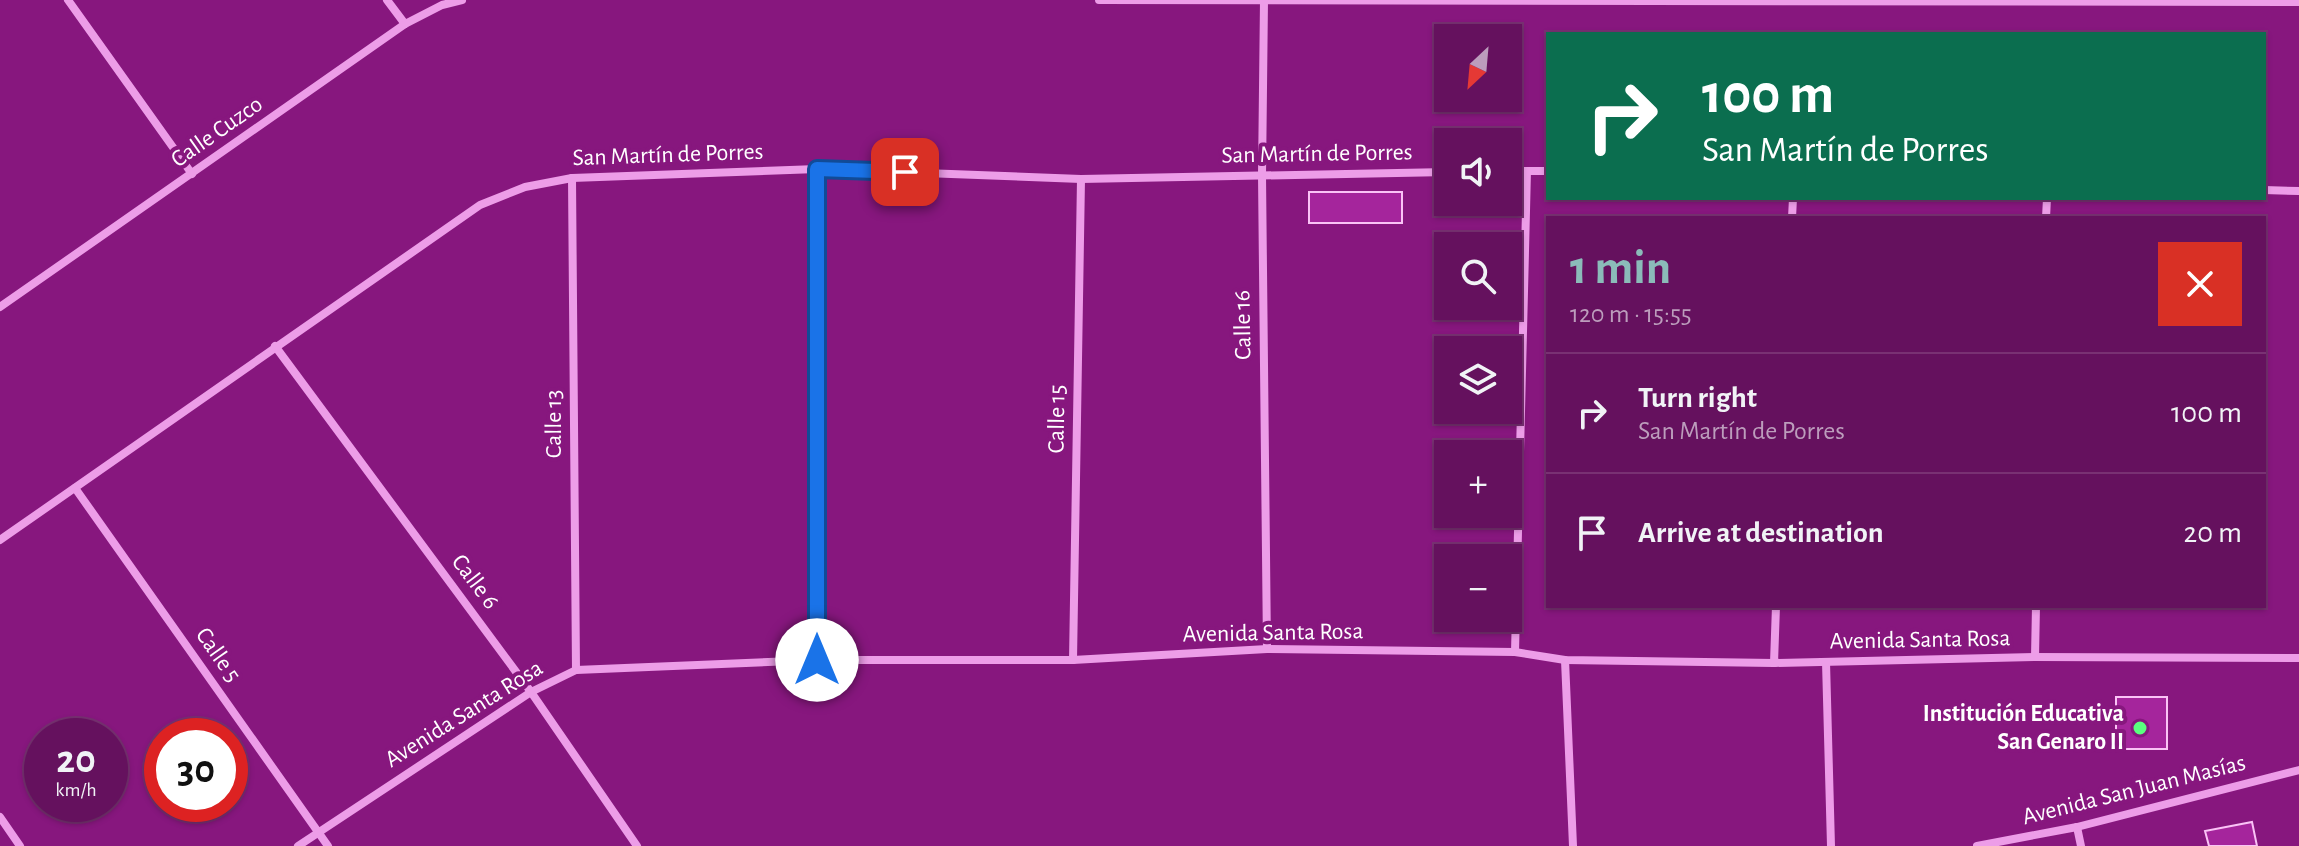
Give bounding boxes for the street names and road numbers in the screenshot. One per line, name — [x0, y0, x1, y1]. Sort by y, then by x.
street label: Calle Cuzco — [167, 92, 267, 172]
street label: San Martín de Porres — [572, 140, 764, 170]
street label: San Martín de Porres — [1221, 140, 1413, 168]
street label: Calle 16 — [1230, 290, 1256, 360]
street label: Calle 15 — [1044, 384, 1070, 454]
street label: Calle 13 — [542, 390, 566, 458]
street label: Calle 6 — [447, 550, 503, 614]
street label: Avenida Santa Rosa — [1182, 619, 1364, 647]
street label: Calle 5 — [191, 623, 245, 687]
street label: Avenida Santa Rosa — [1829, 626, 2011, 654]
street label: Avenida Santa Rosa — [381, 656, 547, 772]
street label: Avenida San Juan Masías — [2020, 751, 2248, 829]

